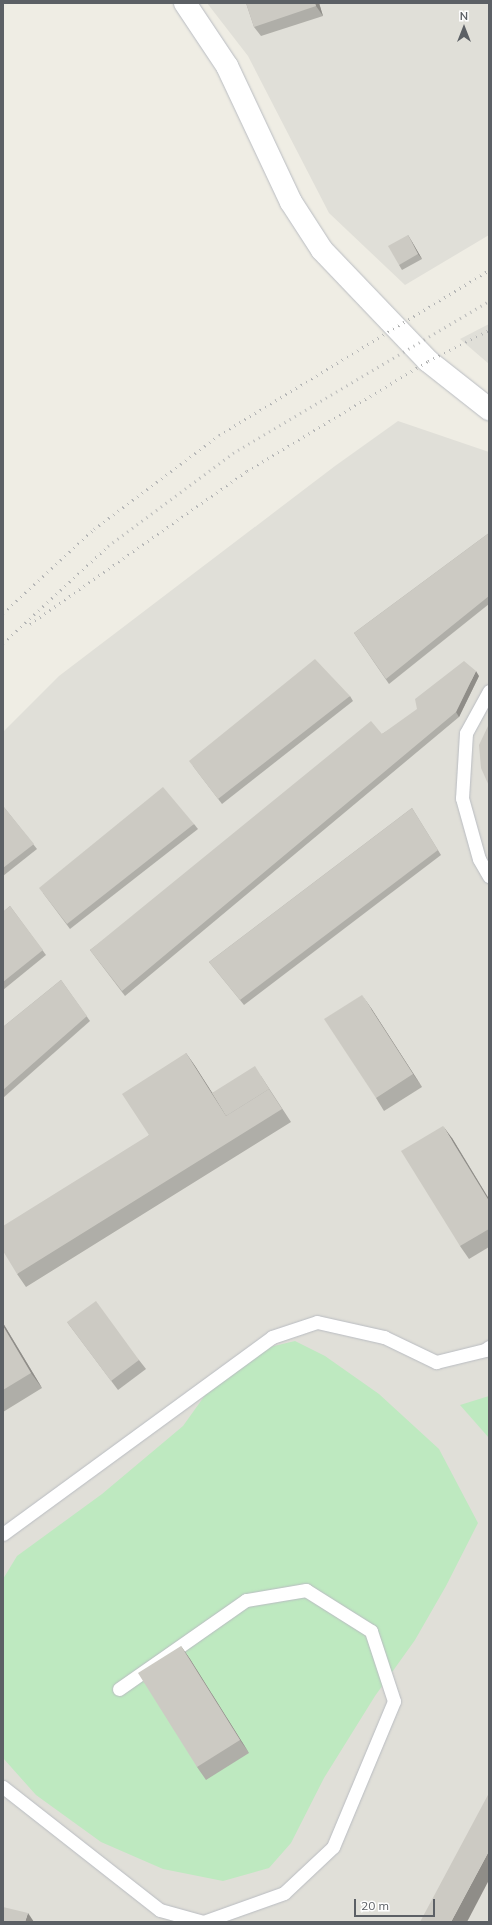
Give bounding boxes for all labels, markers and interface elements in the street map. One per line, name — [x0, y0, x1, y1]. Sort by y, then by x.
north arrow — [444, 8, 484, 48]
text: N — [460, 9, 468, 23]
scale bar — [356, 1891, 437, 1917]
text: 20 m — [361, 1898, 389, 1913]

